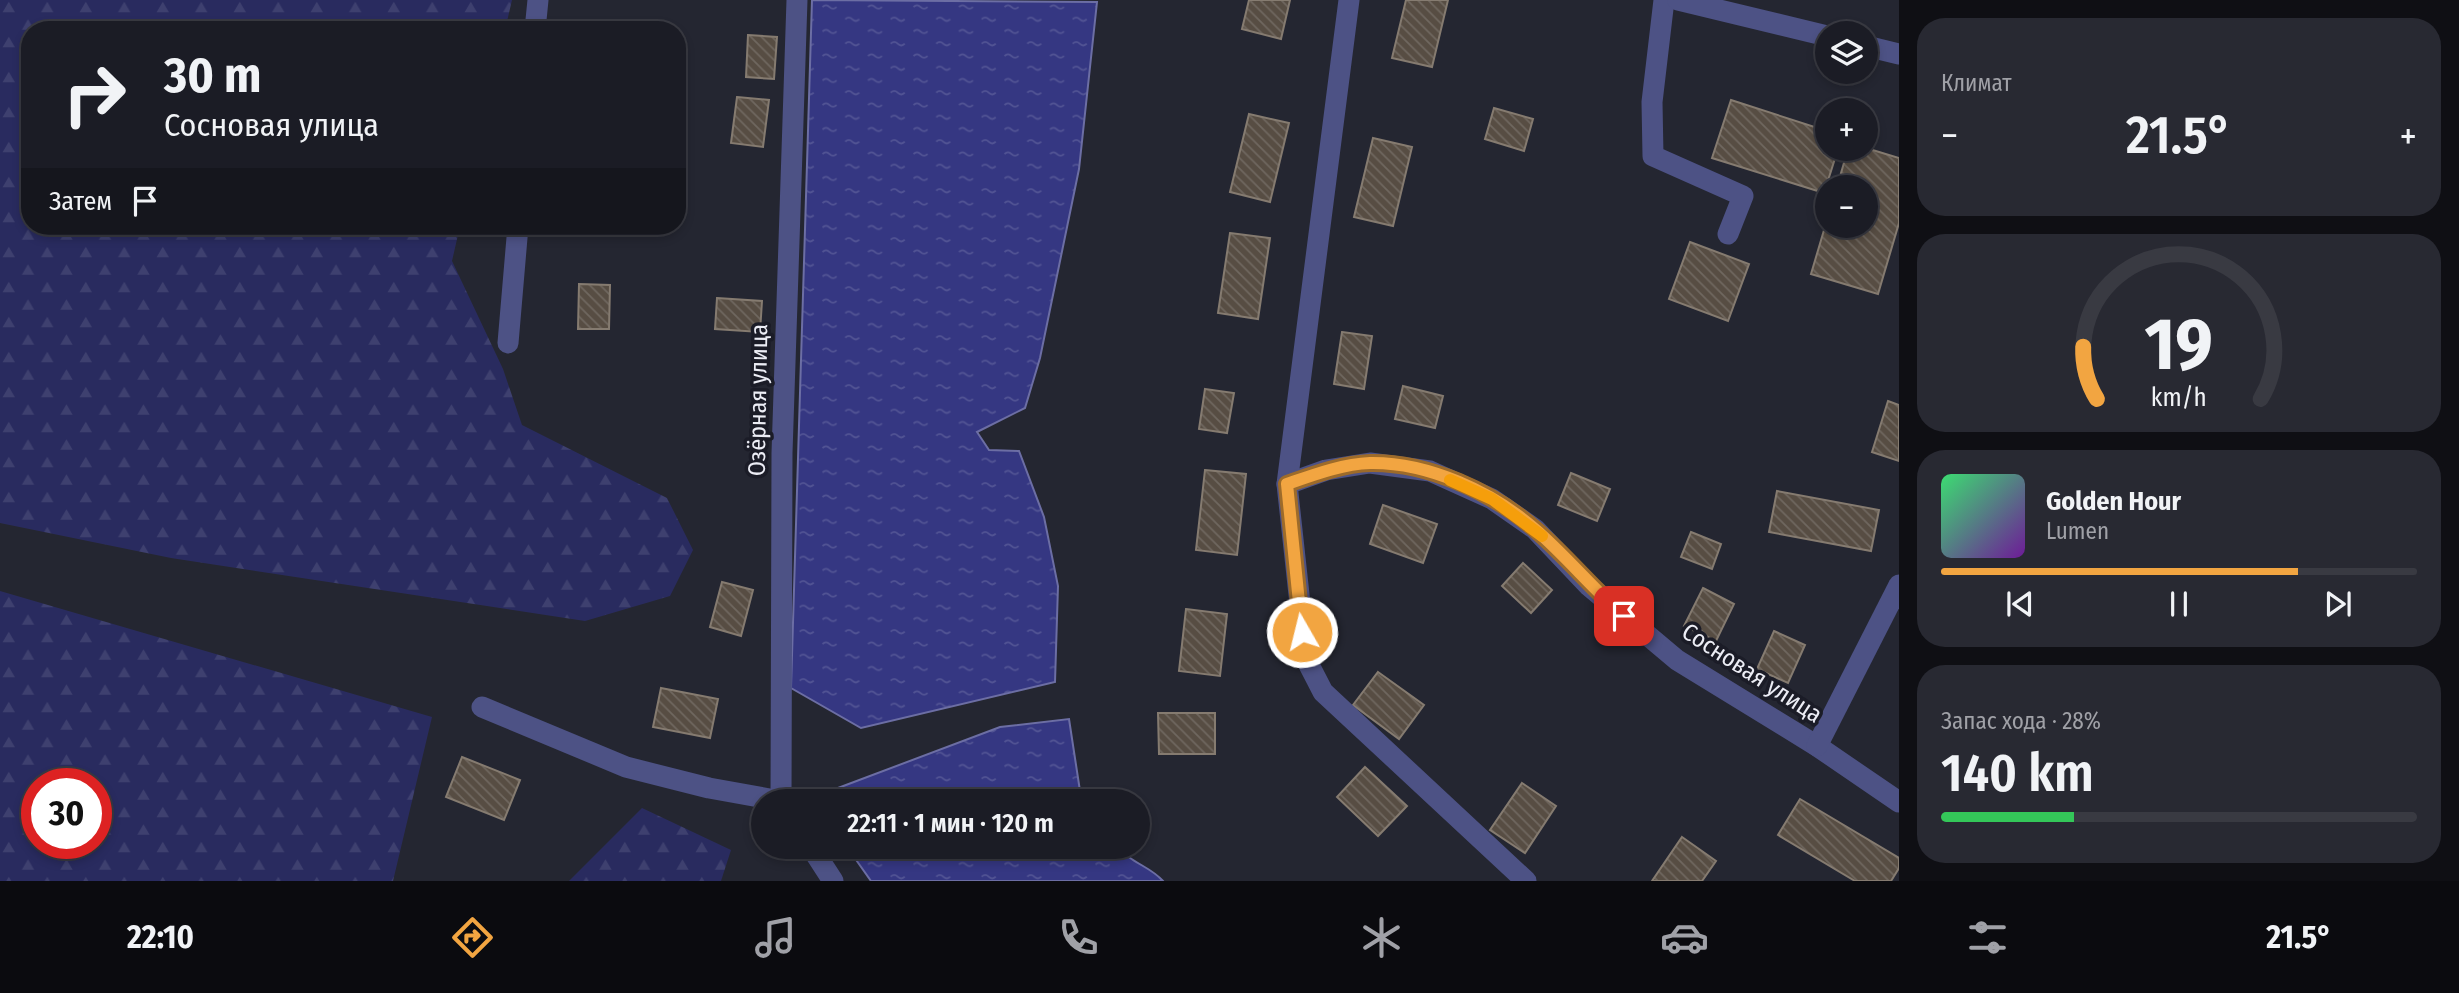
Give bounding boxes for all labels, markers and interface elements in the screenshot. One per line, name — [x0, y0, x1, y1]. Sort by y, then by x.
map controls — [1815, 21, 1878, 238]
button: layers — [1815, 21, 1878, 84]
text: 30 m — [164, 46, 262, 105]
icon: right — [49, 49, 140, 140]
text: Климат — [1941, 69, 2012, 97]
button: + — [1815, 98, 1878, 161]
text: 21.5° — [2126, 104, 2232, 167]
text: Сосновая улица — [164, 106, 379, 144]
text: − — [1941, 113, 1958, 159]
text: + — [2400, 113, 2417, 159]
button: − — [1815, 175, 1878, 238]
icon: arrive — [126, 182, 164, 220]
text: Затем — [49, 186, 112, 217]
text: 19 — [2145, 301, 2213, 388]
street label: Озёрная улица — [743, 324, 773, 476]
text: km/h — [2151, 382, 2207, 412]
text: Golden Hour — [2046, 486, 2181, 517]
text: Lumen — [2046, 517, 2109, 545]
icon: previous — [2001, 585, 2039, 623]
icon: pause — [2160, 585, 2198, 623]
icon: next — [2319, 585, 2357, 623]
pin — [1594, 586, 1654, 646]
position arrow — [1265, 595, 1339, 669]
icon: arrive — [1605, 597, 1643, 635]
street label: Сосновая улица — [1677, 617, 1827, 729]
text: Запас хода · 28% — [1941, 707, 2101, 735]
text: 140 km — [1941, 742, 2094, 805]
speed limit sign: 30 — [21, 768, 112, 859]
text: 22:11 · 1 мин · 120 m — [847, 808, 1054, 839]
icon: directions — [448, 913, 497, 962]
icon: music — [751, 913, 800, 962]
icon: phone — [1054, 913, 1103, 962]
icon: climate — [1357, 913, 1406, 962]
icon: car — [1660, 913, 1709, 962]
icon: filters — [1963, 913, 2012, 962]
text: 22:10 — [127, 918, 194, 956]
text: 21.5° — [2266, 918, 2332, 956]

